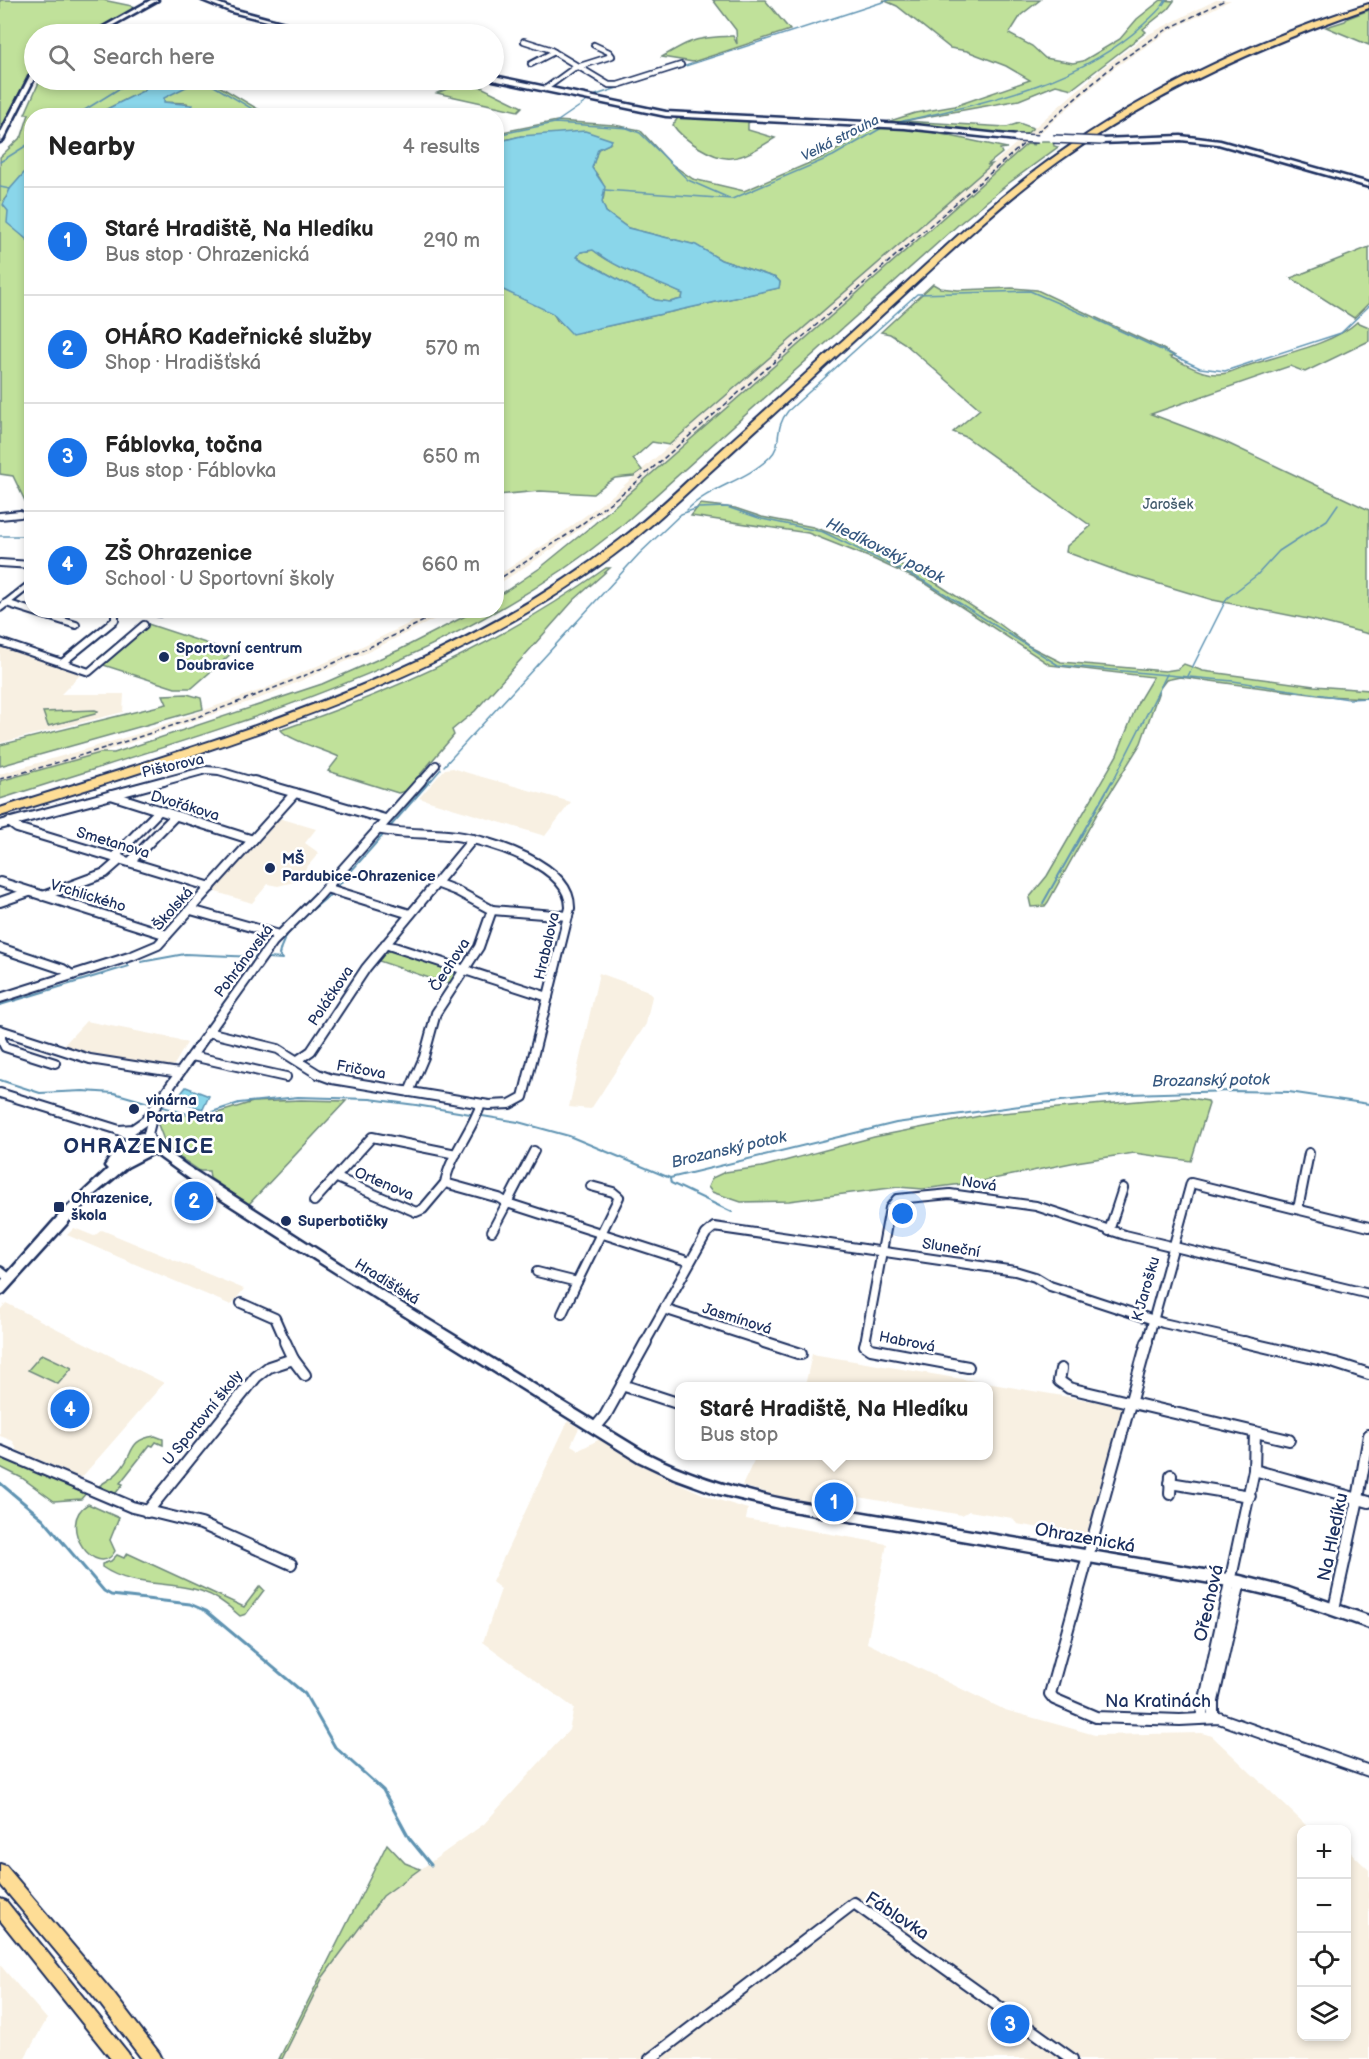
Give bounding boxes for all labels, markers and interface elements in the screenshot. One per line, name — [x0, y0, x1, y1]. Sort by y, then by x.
search box — [24, 24, 504, 90]
icon: search — [45, 41, 78, 74]
text: Search here — [93, 44, 215, 71]
water label: Velká strouha — [798, 111, 882, 165]
text: Nearby — [48, 132, 135, 163]
text: 4 results — [402, 135, 480, 159]
text: Staré Hradiště, Na Hledíku — [105, 216, 374, 243]
text: 1 — [63, 229, 72, 253]
text: 290 m — [423, 229, 480, 253]
text: Bus stop · Ohrazenická — [105, 243, 310, 267]
text: OHÁRO Kadeřnické služby — [105, 324, 372, 351]
text: 2 — [62, 337, 73, 361]
text: 570 m — [425, 337, 480, 361]
text: Shop · Hradišťská — [105, 351, 261, 375]
text: Fáblovka, točna — [105, 432, 263, 459]
text: 3 — [62, 445, 73, 469]
text: 650 m — [423, 445, 480, 469]
text: Bus stop · Fáblovka — [105, 459, 276, 483]
park label: Jarošek — [1143, 496, 1193, 513]
water label: Hledíkovský potok — [823, 514, 948, 588]
text: ZŠ Ohrazenice — [105, 540, 252, 567]
text: 4 — [62, 553, 73, 577]
text: 660 m — [422, 553, 480, 577]
text: School · U Sportovní školy — [105, 567, 334, 591]
place label: Sportovní centrum Doubravice — [176, 639, 302, 675]
marker: Sportovní centrum Doubravice — [157, 650, 171, 664]
street label: Pištorova — [140, 750, 206, 782]
street label: Dvořákova — [148, 787, 222, 825]
street label: Smetanova — [74, 823, 152, 863]
place label: MŠ Pardubice-Ohrazenice — [282, 849, 436, 886]
marker: MŠ Pardubice-Ohrazenice — [263, 861, 277, 875]
street label: Vrchlického — [48, 875, 128, 917]
street label: Školská — [149, 883, 197, 935]
street label: Hrabalova — [530, 910, 564, 982]
street label: Pohránovská — [210, 921, 278, 1001]
street label: Čechova — [426, 935, 474, 995]
street label: Poláčkova — [304, 962, 358, 1030]
street label: Fričova — [335, 1056, 387, 1084]
water label: Brozanský potok — [1152, 1070, 1271, 1092]
place label: vinárna Porta Petra — [145, 1091, 224, 1127]
marker: vinárna Porta Petra — [127, 1102, 141, 1116]
water label: Brozanský potok — [669, 1127, 790, 1173]
district label: OHRAZENICE — [63, 1134, 215, 1159]
street label: Ortenova — [352, 1163, 416, 1205]
street label: Nová — [960, 1172, 998, 1196]
pin: 2 — [174, 1178, 214, 1224]
place label: Ohrazenice, škola — [71, 1189, 152, 1225]
your location — [888, 1199, 917, 1228]
marker: Ohrazenice, škola — [52, 1200, 66, 1214]
place label: Superbotičky — [298, 1212, 388, 1231]
marker: Superbotičky — [279, 1214, 293, 1228]
street label: Sluneční — [921, 1234, 982, 1262]
street label: K Jarošku — [1128, 1254, 1164, 1324]
street label: Hradišťská — [351, 1255, 423, 1309]
street label: Jasmínová — [700, 1299, 774, 1339]
street label: Habrová — [877, 1327, 937, 1357]
street label: U Sportovní školy — [159, 1367, 247, 1469]
popup — [675, 1382, 993, 1460]
pin: 4 — [50, 1386, 90, 1432]
text: Staré Hradiště, Na Hledíku — [700, 1396, 968, 1423]
text: Bus stop — [700, 1423, 778, 1447]
pin: 1 — [814, 1480, 854, 1524]
street label: Na Hledíku — [1313, 1491, 1353, 1583]
street label: Ohrazenická — [1033, 1519, 1137, 1557]
street label: Ořechová — [1190, 1562, 1228, 1644]
street label: Na Kratinách — [1105, 1691, 1211, 1712]
map controls — [1297, 1825, 1351, 2041]
button: + — [1297, 1825, 1351, 1879]
button: − — [1297, 1879, 1351, 1933]
street label: Fáblovka — [861, 1888, 933, 1944]
button: locate — [1297, 1933, 1351, 1987]
button: layers — [1297, 1987, 1351, 2041]
pin: 3 — [990, 2002, 1030, 2046]

